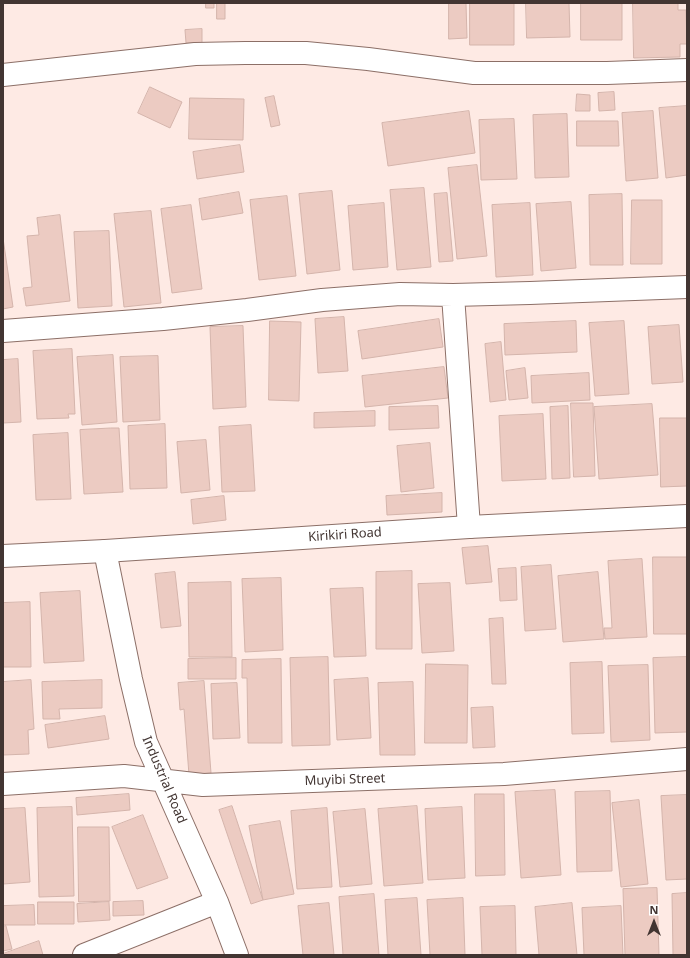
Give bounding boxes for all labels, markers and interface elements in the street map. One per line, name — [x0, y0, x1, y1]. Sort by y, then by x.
street label: Kirikiri Road — [308, 525, 382, 545]
street label: Industrial Road — [139, 734, 189, 826]
street label: Muyibi Street — [304, 771, 386, 789]
north arrow — [634, 902, 674, 942]
text: N — [650, 902, 658, 917]

